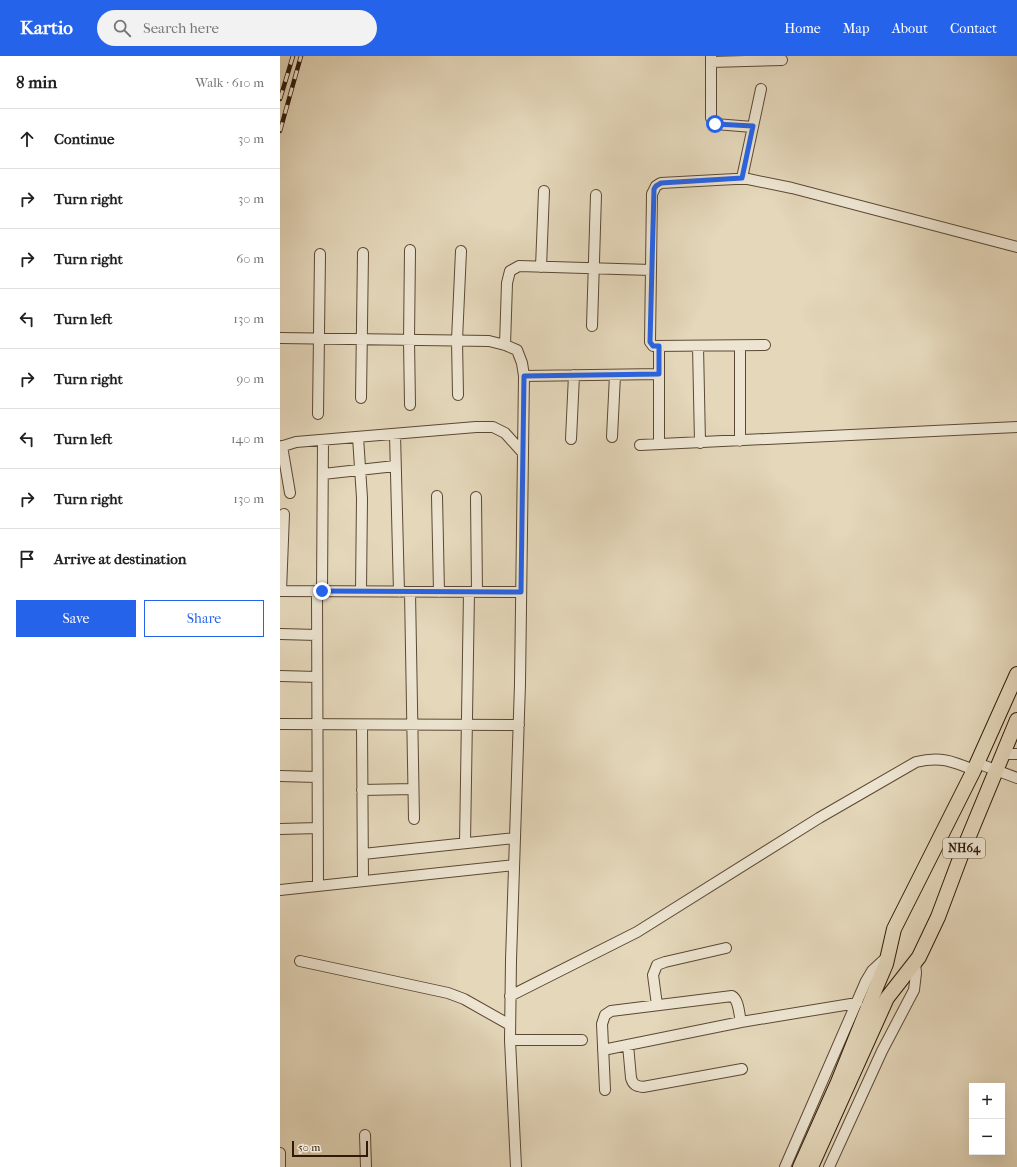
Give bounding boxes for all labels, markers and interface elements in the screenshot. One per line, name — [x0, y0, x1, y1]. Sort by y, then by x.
search box — [97, 10, 377, 46]
text: Kartio — [20, 17, 73, 39]
icon: search — [111, 17, 133, 39]
text: Search here — [143, 19, 219, 37]
text: Home — [784, 20, 821, 37]
text: Map — [843, 20, 870, 37]
text: About — [892, 20, 928, 37]
text: Contact — [950, 20, 997, 37]
text: 8 min — [16, 72, 57, 92]
text: Walk · 610 m — [195, 75, 264, 90]
route start — [706, 115, 724, 133]
icon: ahead — [16, 128, 38, 150]
text: Continue — [54, 130, 114, 148]
text: 30 m — [238, 131, 264, 146]
icon: right — [16, 188, 38, 210]
text: Turn right — [54, 190, 123, 208]
text: 30 m — [238, 191, 264, 206]
icon: right — [16, 248, 38, 270]
text: Turn right — [54, 250, 123, 268]
text: 60 m — [236, 251, 264, 266]
icon: left — [16, 308, 38, 330]
text: Turn left — [54, 310, 112, 328]
text: 130 m — [233, 311, 264, 326]
icon: right — [16, 368, 38, 390]
text: Turn right — [54, 370, 123, 388]
text: 90 m — [236, 371, 264, 386]
icon: left — [16, 428, 38, 450]
text: Turn left — [54, 430, 112, 448]
text: 140 m — [231, 431, 264, 446]
icon: right — [16, 488, 38, 510]
text: Turn right — [54, 490, 123, 508]
text: 130 m — [233, 491, 264, 506]
icon: arrive — [16, 548, 38, 570]
text: Arrive at destination — [54, 550, 186, 568]
route end — [313, 582, 331, 600]
button: Save — [16, 600, 136, 637]
button: Share — [144, 600, 264, 637]
road number: NH64 — [943, 838, 985, 858]
map controls — [969, 1083, 1005, 1155]
button: + — [969, 1083, 1005, 1119]
button: − — [969, 1119, 1005, 1155]
scale bar — [292, 1139, 368, 1158]
text: 50 m — [298, 1141, 320, 1154]

